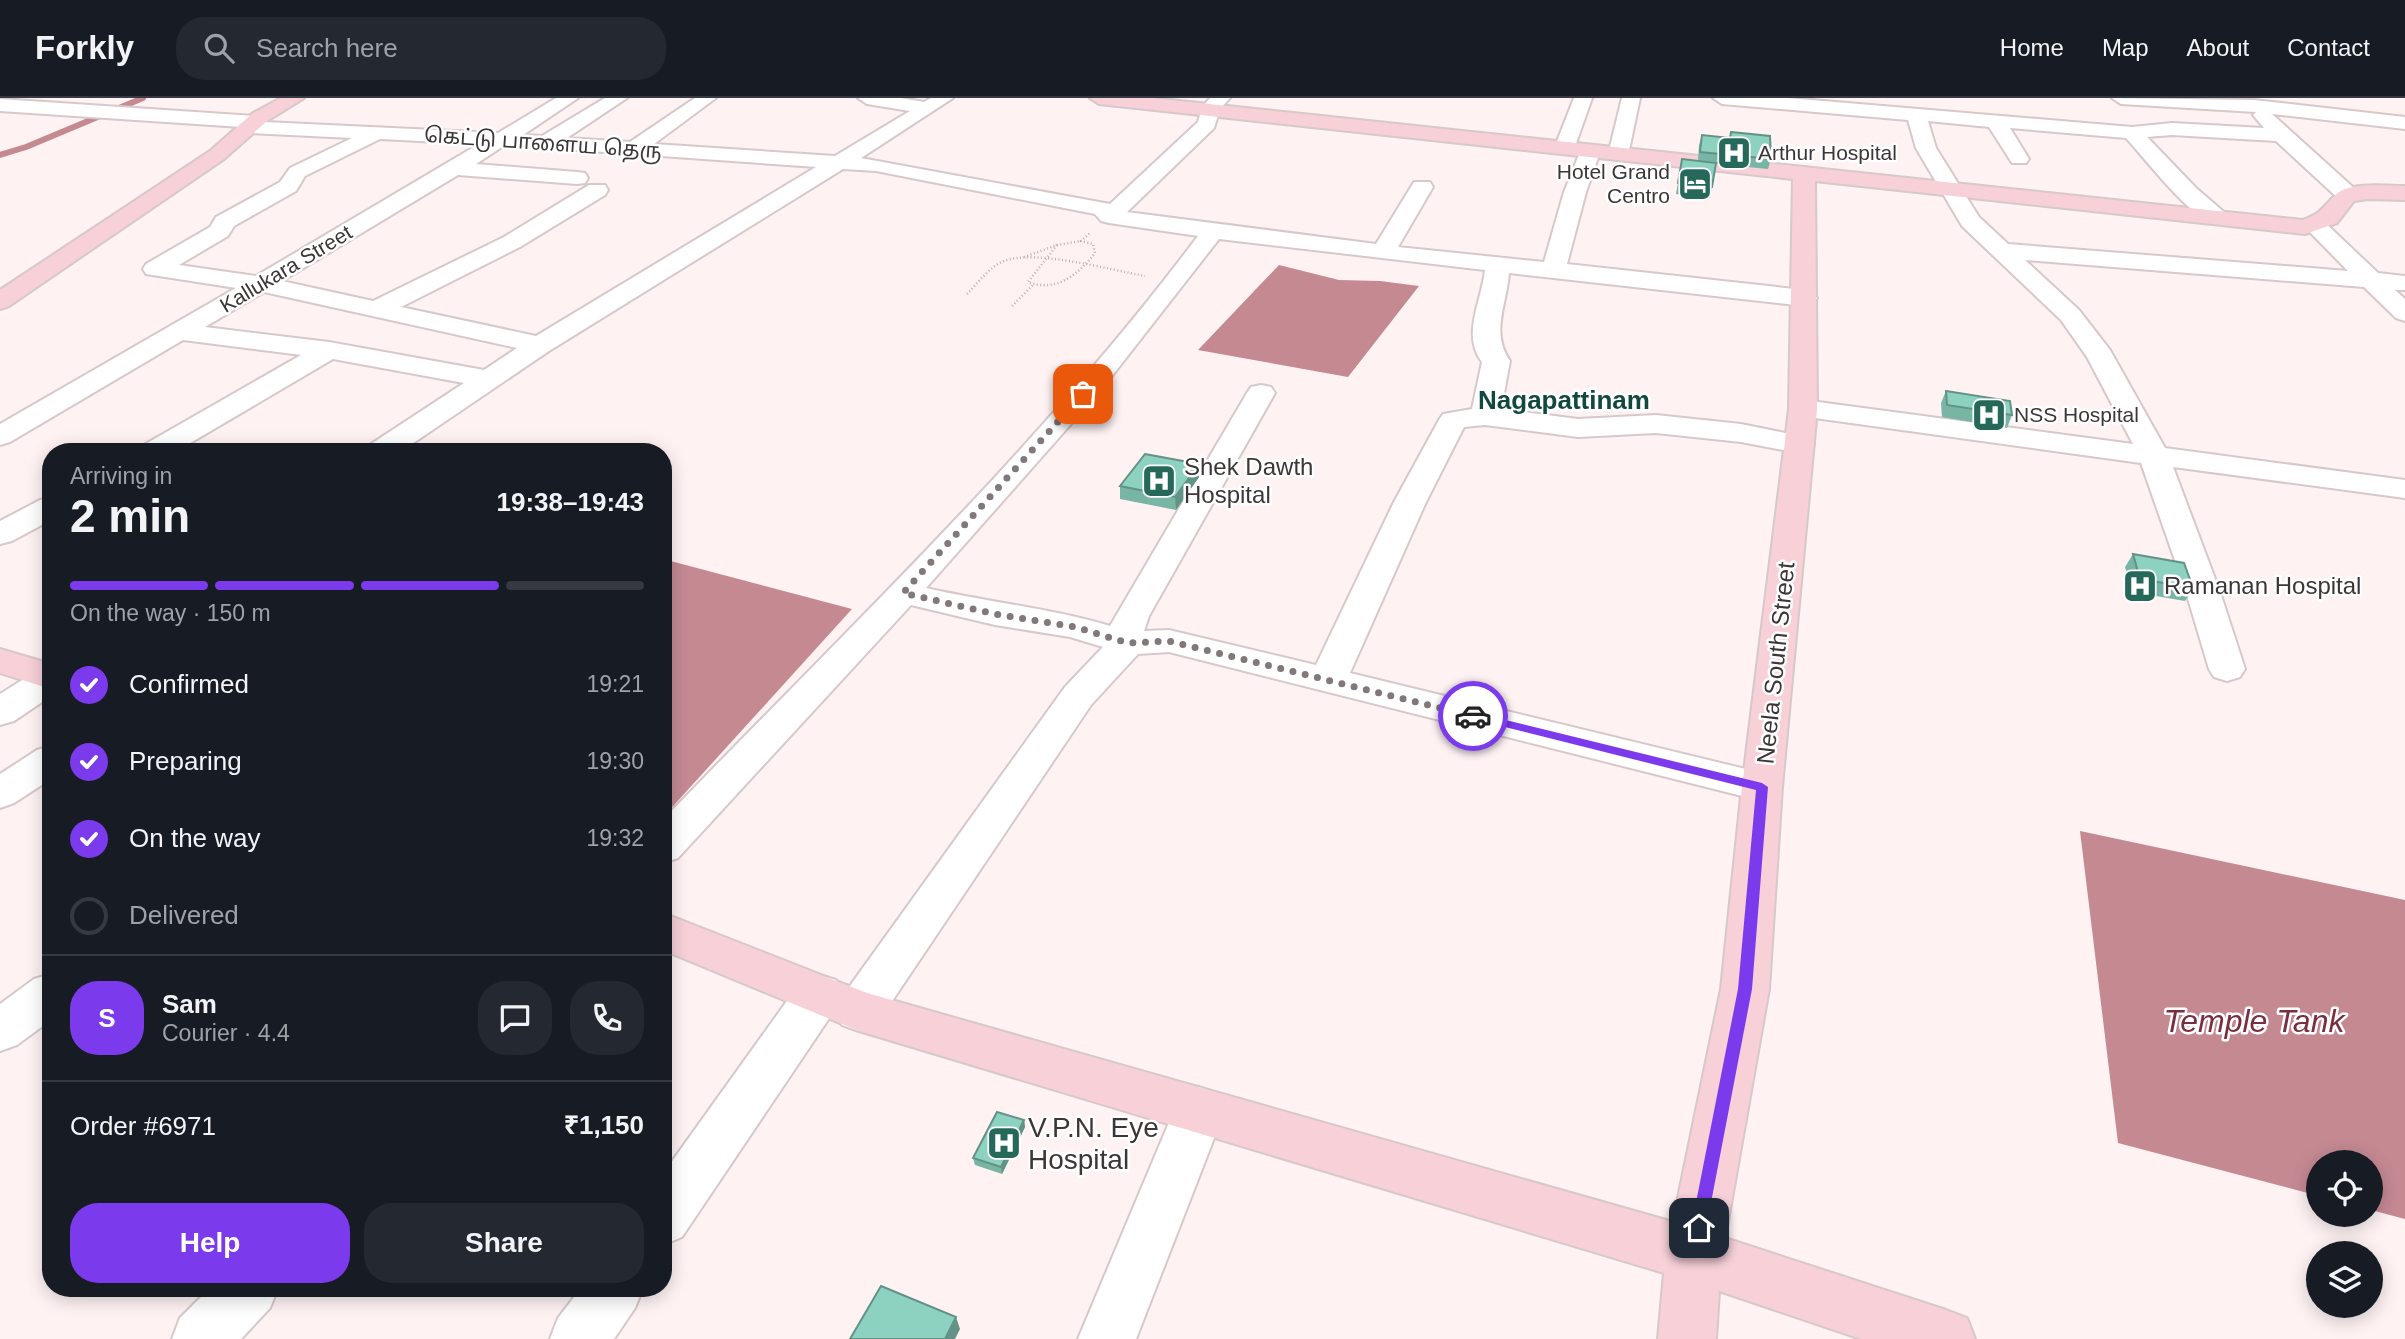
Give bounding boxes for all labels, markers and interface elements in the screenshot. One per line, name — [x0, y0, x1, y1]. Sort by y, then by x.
search box — [176, 17, 666, 80]
text: Forkly — [35, 29, 134, 66]
icon: search — [200, 29, 238, 67]
text: Search here — [256, 33, 398, 63]
text: Home — [2000, 34, 2064, 61]
text: Map — [2102, 34, 2149, 61]
text: About — [2187, 34, 2249, 61]
text: Contact — [2287, 34, 2370, 61]
street label: கெட்டு பாளைய தெரு — [423, 123, 663, 165]
hospital icon: Arthur Hospital — [1715, 134, 1753, 172]
place label: Arthur Hospital — [1758, 141, 1897, 164]
place label: Hotel Grand Centro — [1557, 160, 1670, 207]
hotel icon: Hotel Grand Centro — [1676, 165, 1714, 203]
street label: Kallukara Street — [216, 220, 356, 317]
pin — [1053, 364, 1113, 424]
icon: bag — [1064, 375, 1102, 413]
district label: Nagapattinam — [1478, 385, 1650, 415]
hospital icon: NSS Hospital — [1970, 396, 2008, 434]
place label: NSS Hospital — [2014, 403, 2139, 426]
place label: Shek Dawth Hospital — [1184, 453, 1313, 508]
hospital icon: Shek Dawth Hospital — [1140, 462, 1178, 500]
text: Arriving in — [70, 463, 172, 489]
text: 19:38–19:43 — [497, 487, 644, 517]
text: 2 min — [70, 490, 190, 542]
street label: Neela South Street — [1751, 560, 1800, 765]
hospital icon: Ramanan Hospital — [2121, 567, 2159, 605]
place label: Ramanan Hospital — [2164, 572, 2361, 599]
text: On the way · 150 m — [70, 600, 271, 626]
icon: check — [70, 666, 108, 704]
text: Confirmed — [129, 669, 249, 699]
text: 19:21 — [586, 671, 644, 697]
courier — [1438, 681, 1508, 751]
icon: car — [1454, 697, 1492, 735]
icon: check — [70, 743, 108, 781]
text: Preparing — [129, 746, 242, 776]
text: 19:30 — [586, 748, 644, 774]
icon: check — [70, 820, 108, 858]
text: On the way — [129, 823, 261, 853]
text: 19:32 — [586, 825, 644, 851]
text: Delivered — [129, 900, 239, 930]
button: chat — [478, 981, 552, 1055]
button: phone — [570, 981, 644, 1055]
text: Sam — [162, 989, 217, 1019]
text: S — [98, 1003, 116, 1033]
water label: Temple Tank — [2164, 1003, 2346, 1039]
text: Courier · 4.4 — [162, 1020, 290, 1046]
text: ₹1,150 — [564, 1110, 644, 1140]
text: Order #6971 — [70, 1111, 216, 1141]
place label: V.P.N. Eye Hospital — [1028, 1112, 1159, 1175]
hospital icon: V.P.N. Eye Hospital — [985, 1124, 1023, 1162]
map controls — [2306, 1150, 2383, 1318]
button: locate — [2306, 1150, 2383, 1227]
pin — [1669, 1198, 1729, 1258]
button: Help — [70, 1203, 350, 1283]
button: Share — [364, 1203, 644, 1283]
icon: home — [1680, 1209, 1718, 1247]
button: layers — [2306, 1241, 2383, 1318]

